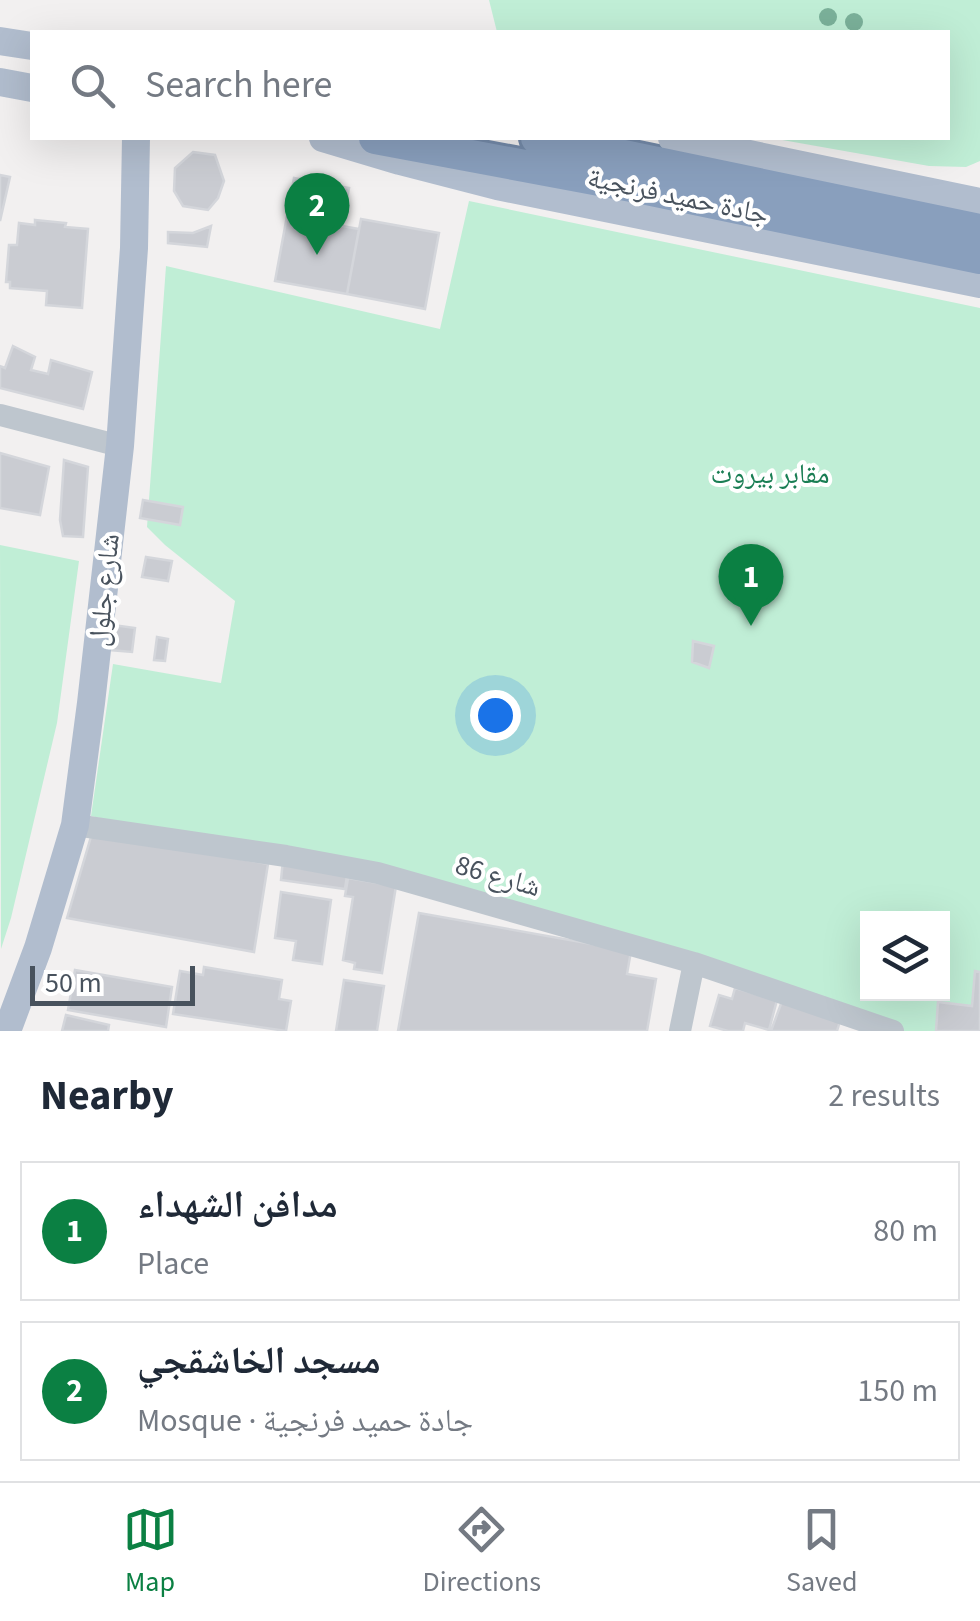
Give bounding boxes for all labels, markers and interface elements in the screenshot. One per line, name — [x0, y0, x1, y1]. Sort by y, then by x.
search box — [30, 30, 950, 140]
icon: search — [65, 58, 120, 113]
text: Search here — [145, 58, 332, 112]
street label: جادة حميد فرنجية — [584, 157, 772, 235]
pin: 2 — [284, 172, 350, 255]
park label: مقابر بيروت — [710, 454, 830, 494]
street label: شارع جلول — [78, 532, 130, 648]
pin: 1 — [718, 544, 784, 626]
your location — [470, 690, 521, 741]
street label: شارع 86 — [451, 845, 545, 907]
map controls — [860, 911, 950, 1001]
button: layers — [860, 911, 950, 1001]
scale bar — [30, 961, 195, 1006]
text: 50 m — [45, 963, 102, 1003]
text: Nearby — [40, 1066, 174, 1126]
text: 2 results — [828, 1073, 940, 1119]
text: مدافن الشهداء — [137, 1178, 338, 1232]
text: 1 — [66, 1208, 83, 1254]
text: 80 m — [873, 1208, 938, 1254]
text: Place — [137, 1241, 209, 1287]
text: مسجد الخاشقجي — [137, 1334, 381, 1388]
text: 2 — [66, 1368, 83, 1414]
text: 150 m — [857, 1368, 938, 1414]
text: Mosque · جادة حميد فرنجية — [137, 1398, 473, 1444]
tab: Map — [123, 1502, 178, 1602]
tab: Directions — [423, 1502, 541, 1602]
tab: Saved — [786, 1502, 857, 1602]

